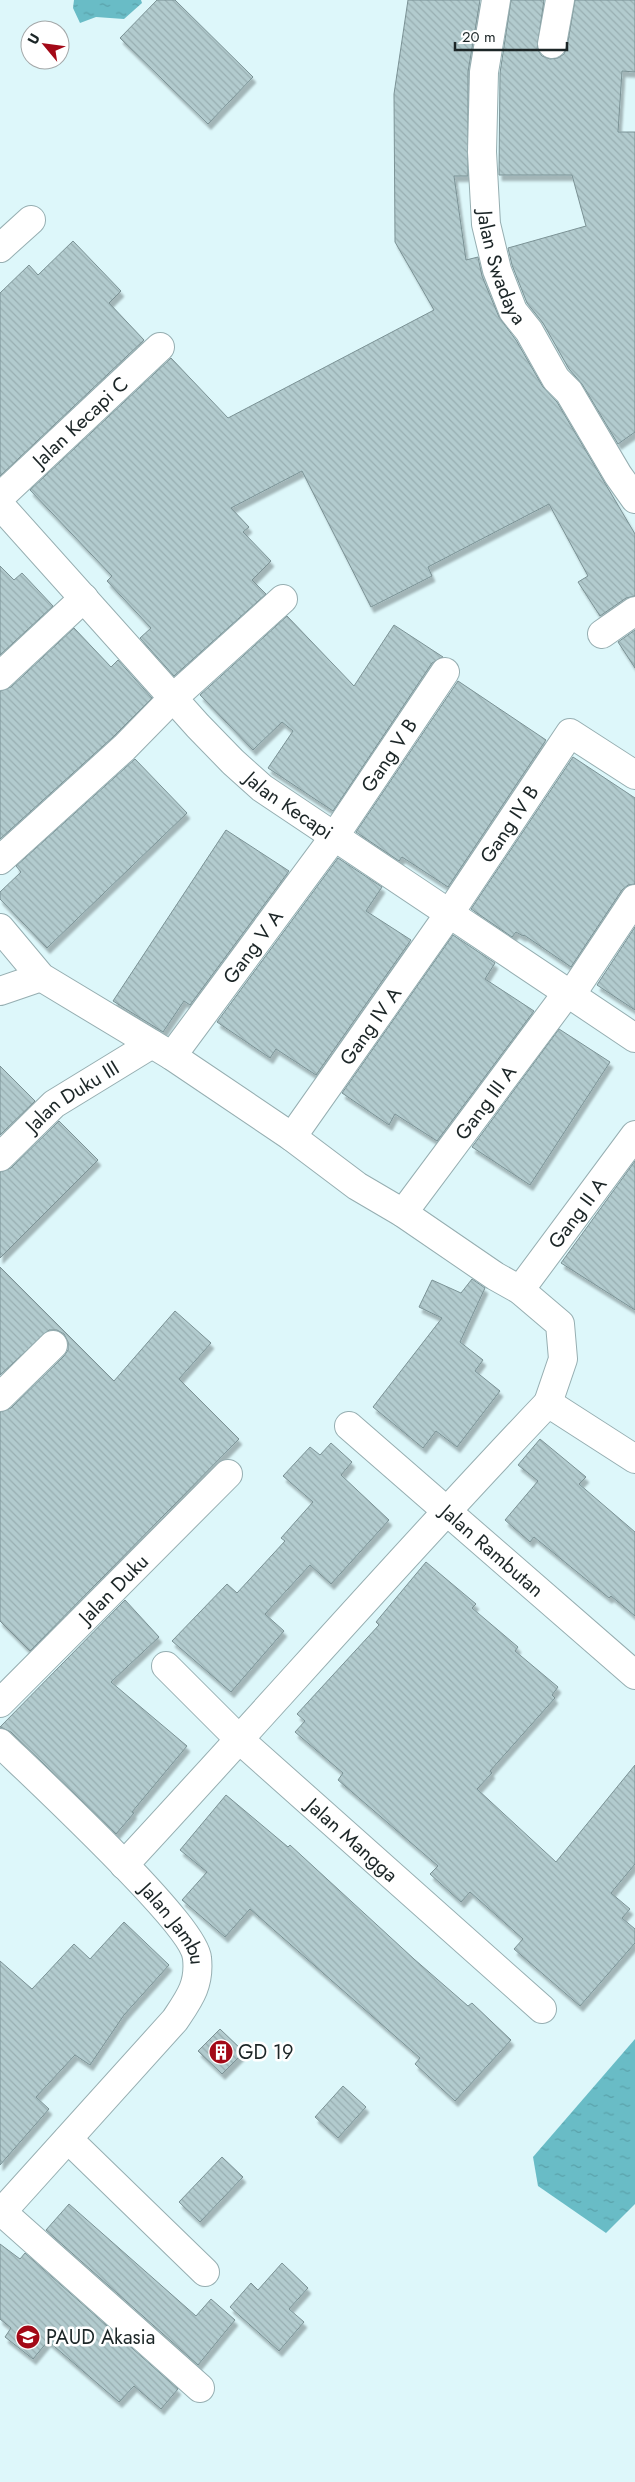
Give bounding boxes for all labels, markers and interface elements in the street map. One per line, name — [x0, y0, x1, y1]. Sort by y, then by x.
north arrow — [20, 20, 70, 70]
scale bar — [455, 20, 568, 52]
text: 20 m — [462, 26, 496, 48]
text: U — [23, 30, 45, 48]
street label: Jalan Swadaya — [471, 207, 533, 331]
street label: Jalan Kecapi C — [24, 370, 135, 476]
street label: Gang V B — [354, 712, 424, 798]
street label: Jalan Kecapi — [236, 763, 339, 846]
street label: Gang IV B — [473, 779, 546, 869]
street label: Gang V A — [216, 903, 290, 990]
street label: Gang IV A — [332, 980, 409, 1071]
street label: Jalan Duku III — [17, 1053, 125, 1141]
street label: Gang III A — [448, 1058, 524, 1146]
street label: Gang II A — [541, 1171, 614, 1254]
street label: Jalan Rambutan — [432, 1496, 550, 1604]
street label: Jalan Duku — [70, 1547, 155, 1633]
street label: Jalan Mangga — [298, 1789, 404, 1889]
street label: Jalan Jambu — [131, 1873, 212, 1966]
place label: GD 19 — [238, 2038, 294, 2067]
building icon: GD 19 — [208, 2039, 234, 2065]
place label: PAUD Akasia — [46, 2323, 155, 2352]
school or university icon: PAUD Akasia — [15, 2324, 41, 2350]

